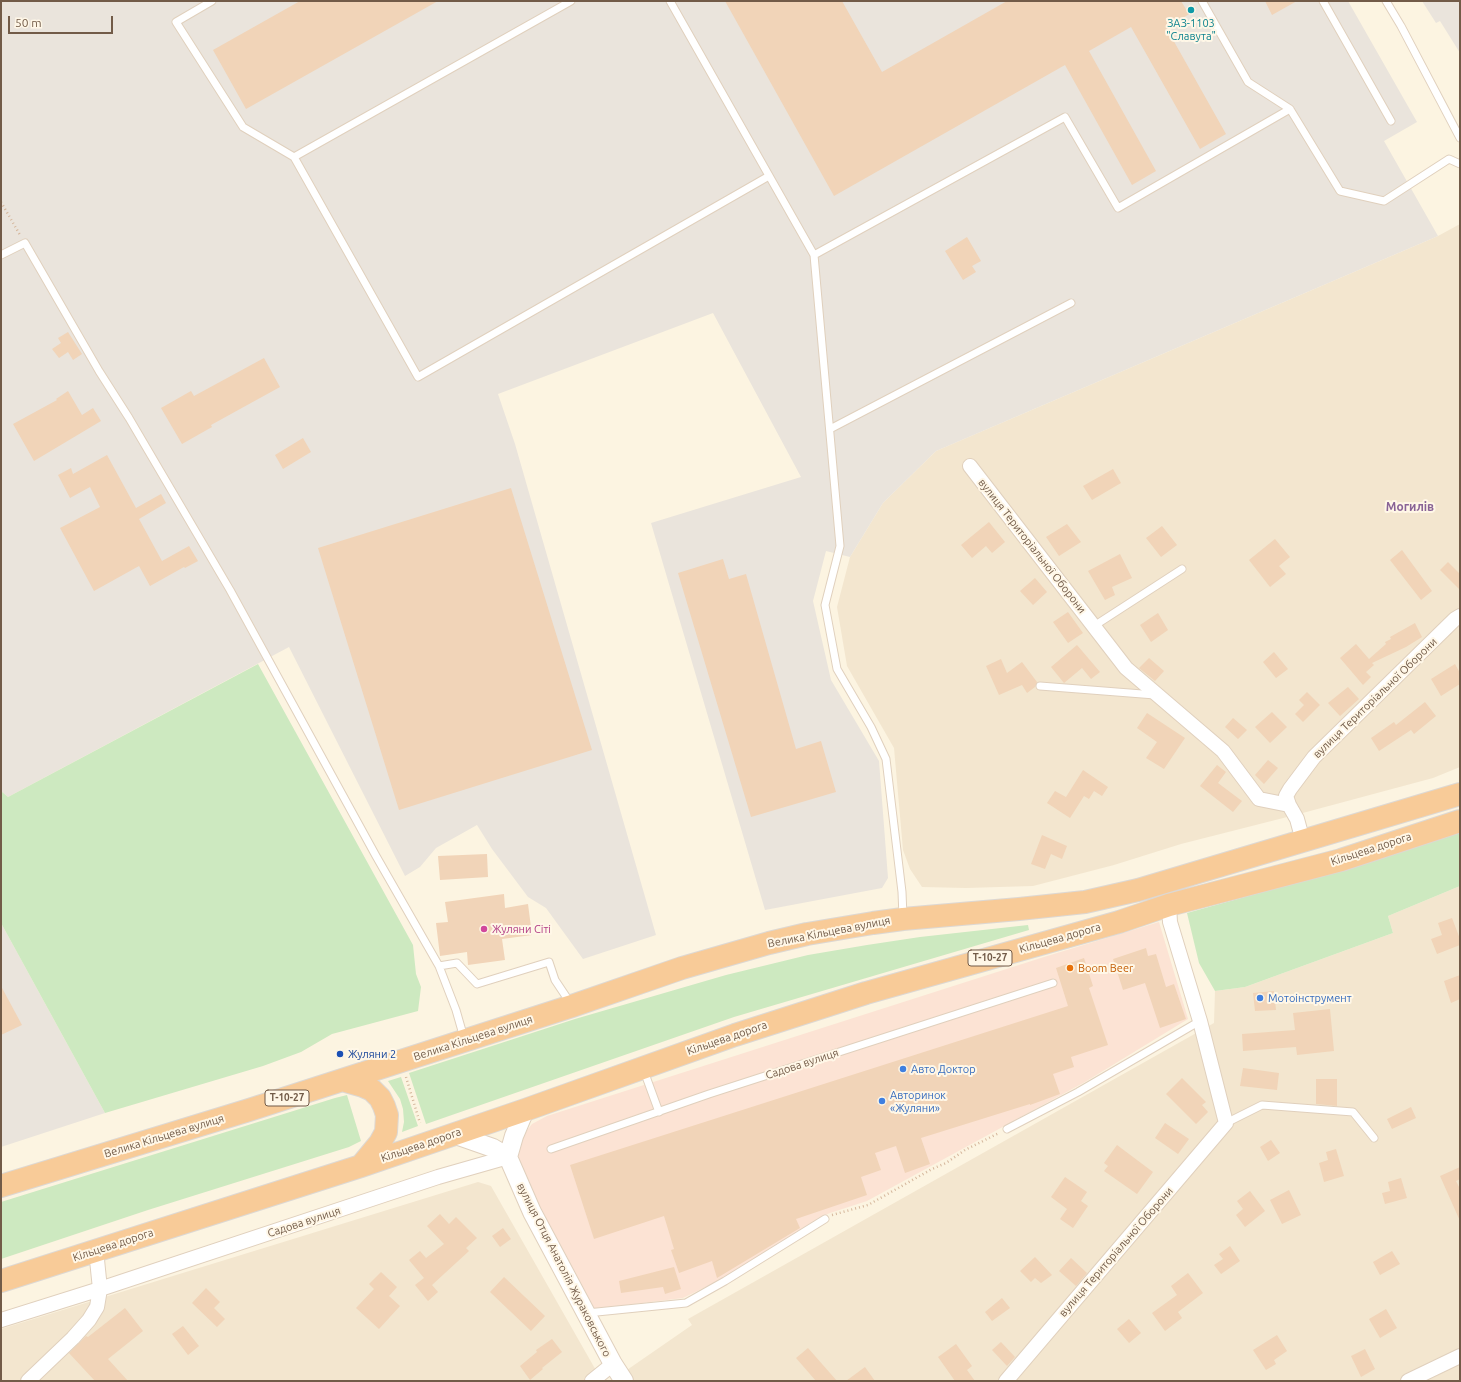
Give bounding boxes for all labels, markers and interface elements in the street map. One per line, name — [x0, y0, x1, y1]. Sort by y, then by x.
marker: ЗАЗ-1103 "Славута" — [1186, 5, 1196, 15]
scale bar — [10, 8, 115, 34]
text: 50 m — [15, 16, 42, 29]
place label: ЗАЗ-1103 "Славута" — [1166, 16, 1216, 42]
street label: вулиця Територіальної Оборони — [975, 476, 1089, 616]
district label: Могилів — [1386, 500, 1434, 514]
street label: вулиця Територіальної Оборони — [1310, 635, 1440, 761]
street label: Кільцева дорога — [1329, 830, 1413, 868]
street label: Велика Кільцева вулиця — [767, 914, 891, 950]
street label: Кільцева дорога — [1018, 920, 1102, 956]
place label: Жуляни Сіті — [492, 922, 551, 936]
marker: Жуляни Сіті — [479, 924, 489, 934]
road number: Т-10-27 — [968, 950, 1012, 966]
place label: Boom Beer — [1078, 961, 1133, 975]
marker: Boom Beer — [1065, 963, 1075, 973]
place label: Мотоінструмент — [1268, 991, 1352, 1005]
marker: Мотоінструмент — [1255, 993, 1265, 1003]
street label: Велика Кільцева вулиця — [412, 1012, 534, 1064]
street label: Кільцева дорога — [685, 1018, 769, 1058]
street label: Садова вулиця — [764, 1046, 840, 1082]
place label: Жуляни 2 — [348, 1047, 396, 1061]
marker: Жуляни 2 — [335, 1049, 345, 1059]
place label: Авто Доктор — [911, 1062, 976, 1076]
marker: Авто Доктор — [898, 1064, 908, 1074]
place label: Авторинок «Жуляни» — [890, 1088, 946, 1114]
road number: Т-10-27 — [265, 1090, 309, 1106]
marker: Авторинок «Жуляни» — [877, 1096, 887, 1106]
street label: Велика Кільцева вулиця — [103, 1111, 225, 1161]
street label: Кільцева дорога — [379, 1125, 463, 1165]
street label: вулиця Отця Анатолія Жураковського — [514, 1181, 614, 1359]
street label: вулиця Територіальної Оборони — [1056, 1185, 1176, 1319]
street label: Садова вулиця — [266, 1204, 342, 1240]
street label: Кільцева дорога — [71, 1226, 155, 1264]

